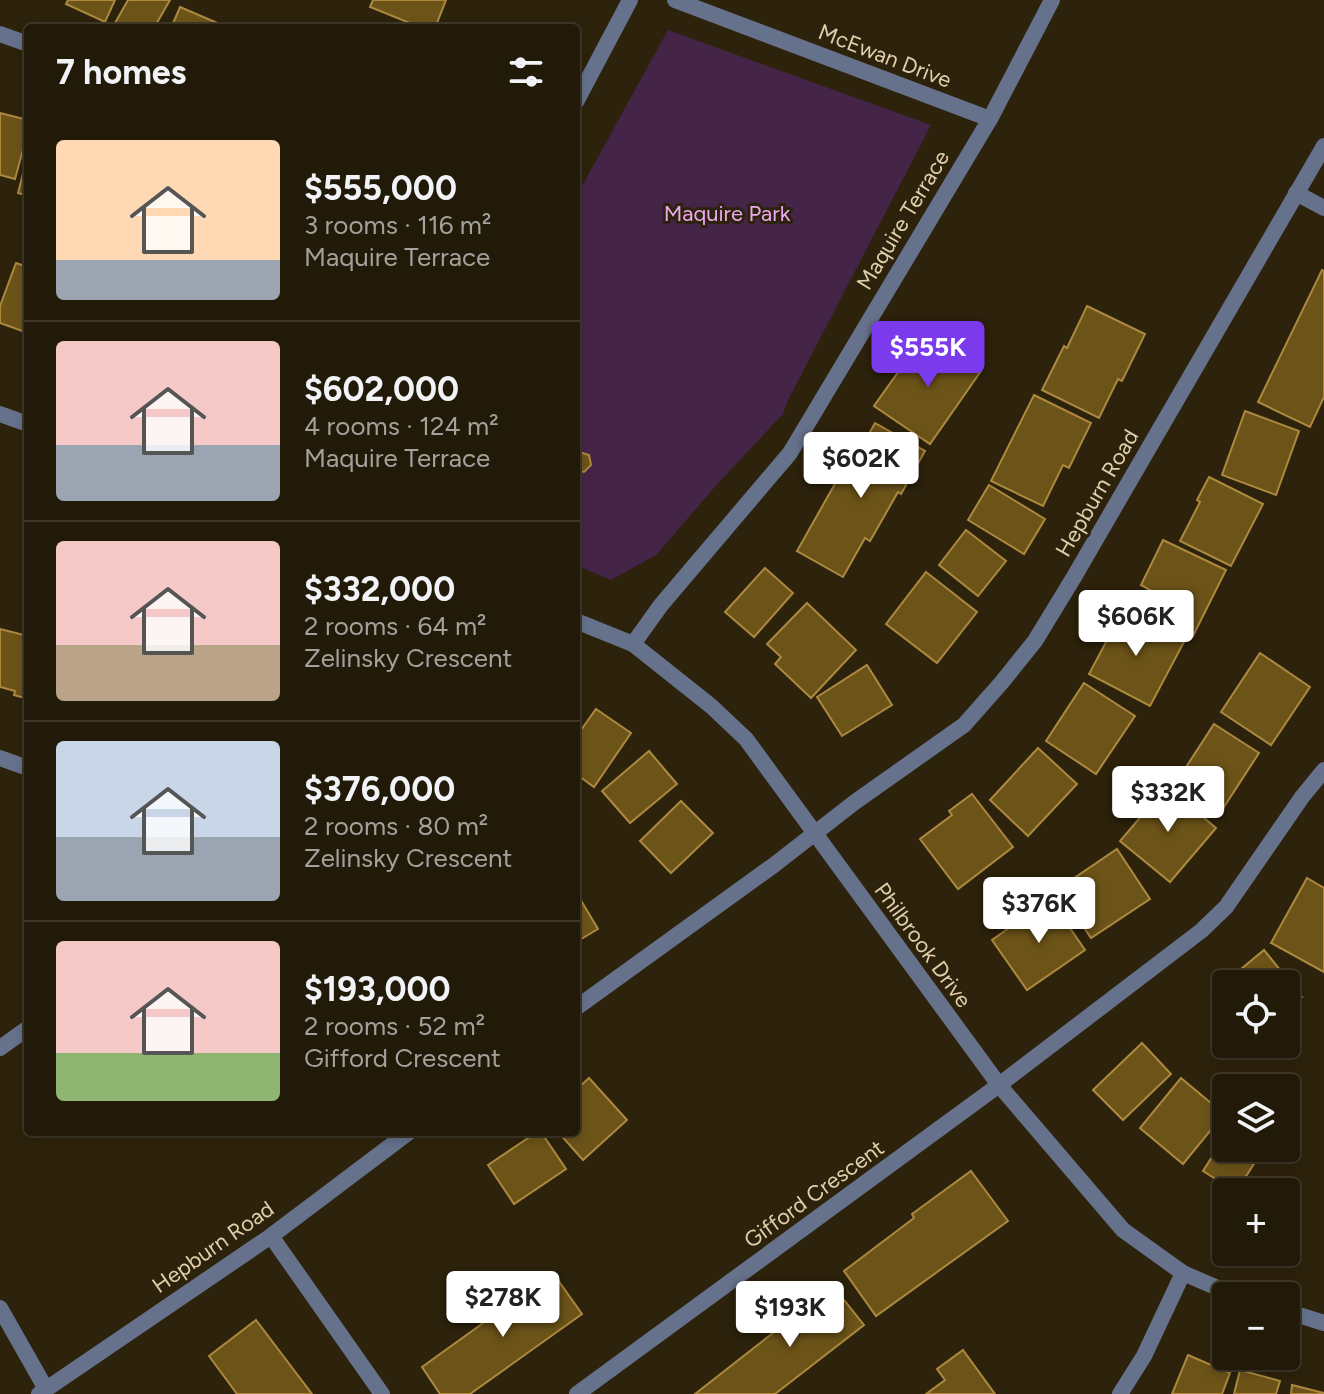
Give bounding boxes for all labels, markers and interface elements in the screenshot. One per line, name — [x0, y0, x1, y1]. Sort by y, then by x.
street label: McEwan Drive — [815, 18, 955, 94]
icon: filters — [504, 50, 548, 94]
text: 7 homes — [56, 52, 186, 93]
street label: Maquire Terrace — [851, 145, 955, 295]
text: $555,000 — [304, 168, 457, 209]
icon: home — [120, 172, 216, 268]
park label: Maquire Park — [664, 200, 791, 227]
text: 3 rooms · 116 m² — [304, 209, 491, 241]
text: Maquire Terrace — [304, 241, 490, 273]
pin: $555K — [872, 321, 984, 389]
text: $555K — [889, 331, 967, 363]
text: $602,000 — [304, 369, 459, 410]
icon: home — [120, 373, 216, 469]
text: 4 rooms · 124 m² — [304, 410, 499, 442]
street label: Hepburn Road — [1050, 425, 1144, 561]
pin: $602K — [805, 432, 917, 500]
text: Maquire Terrace — [304, 442, 490, 474]
text: $602K — [822, 442, 900, 474]
text: $332,000 — [304, 569, 455, 610]
icon: home — [120, 573, 216, 669]
pin: $606K — [1080, 590, 1192, 658]
text: $606K — [1097, 600, 1175, 632]
text: 2 rooms · 64 m² — [304, 610, 486, 642]
text: Zelinsky Crescent — [304, 642, 512, 674]
pin: $332K — [1112, 766, 1224, 834]
text: $376,000 — [304, 769, 455, 810]
icon: home — [120, 773, 216, 869]
text: $332K — [1130, 776, 1206, 808]
text: 2 rooms · 80 m² — [304, 810, 488, 842]
text: Zelinsky Crescent — [304, 842, 512, 874]
street label: Philbrook Drive — [869, 877, 977, 1013]
pin: $376K — [983, 877, 1095, 945]
text: $376K — [1001, 887, 1077, 919]
text: $193,000 — [304, 969, 451, 1010]
map controls — [1212, 970, 1300, 1370]
button: locate — [1212, 970, 1300, 1058]
icon: home — [120, 973, 216, 1069]
text: 2 rooms · 52 m² — [304, 1010, 485, 1042]
text: Gifford Crescent — [304, 1042, 501, 1074]
button: layers — [1212, 1074, 1300, 1162]
street label: Gifford Crescent — [739, 1134, 889, 1254]
button: + — [1212, 1178, 1300, 1266]
street label: Hepburn Road — [147, 1195, 279, 1299]
pin: $278K — [447, 1271, 559, 1339]
text: $278K — [464, 1281, 542, 1313]
pin: $193K — [734, 1281, 846, 1349]
button: − — [1212, 1282, 1300, 1370]
text: $193K — [754, 1291, 826, 1323]

